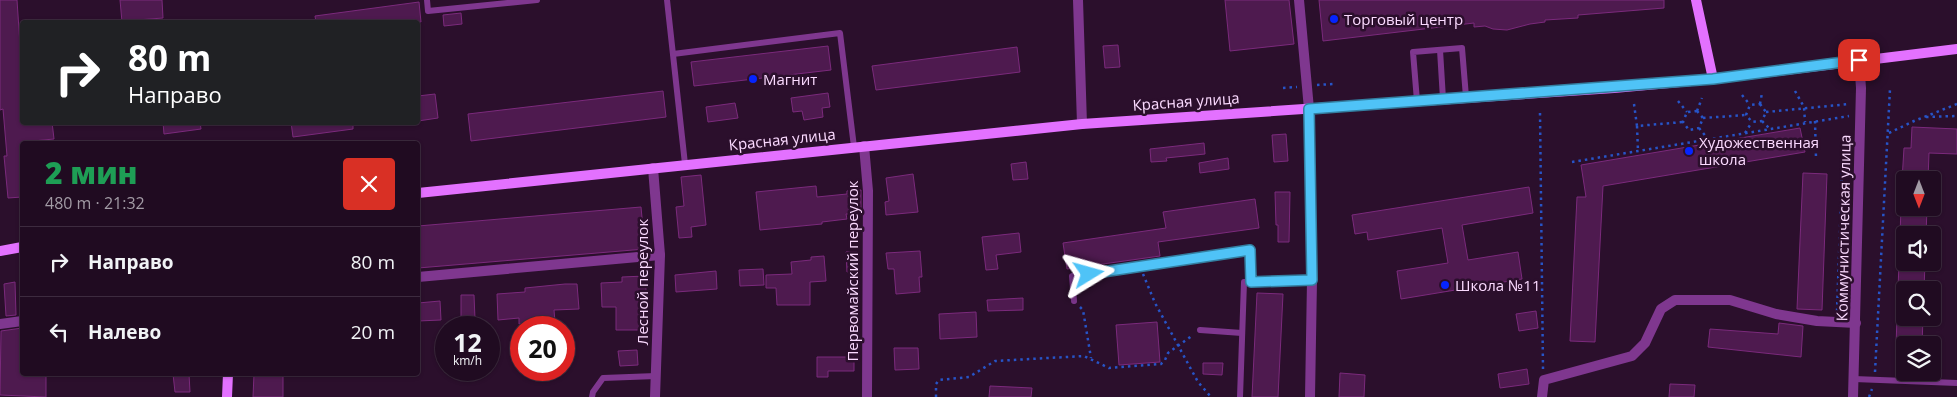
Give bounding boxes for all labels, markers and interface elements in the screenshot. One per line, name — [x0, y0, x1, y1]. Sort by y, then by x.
place label: Торговый центр — [1344, 9, 1463, 29]
marker: Торговый центр — [1328, 13, 1340, 25]
text: 80 m — [128, 34, 211, 81]
pin — [1838, 39, 1880, 81]
icon: right — [45, 40, 110, 105]
icon: arrive — [1845, 46, 1873, 74]
place label: Магнит — [763, 69, 817, 89]
marker: Магнит — [747, 73, 759, 85]
text: Направо — [128, 79, 222, 109]
street label: Красная улица — [1132, 87, 1240, 115]
street label: Красная улица — [728, 123, 836, 155]
place label: Художественная школа — [1699, 132, 1819, 169]
street label: Коммунистическая улица — [1831, 134, 1855, 322]
marker: Художественная школа — [1683, 145, 1695, 157]
text: 2 мин — [45, 152, 138, 193]
button: close — [343, 158, 395, 210]
north arrow — [1896, 171, 1941, 216]
map controls — [1896, 171, 1941, 381]
street label: Первомайский переулок — [842, 180, 862, 362]
text: 480 m · 21:32 — [45, 192, 145, 214]
street label: Лесной переулок — [632, 219, 652, 345]
button: sound — [1896, 226, 1941, 271]
position arrow — [1062, 247, 1114, 299]
icon: right — [45, 248, 73, 276]
text: Направо — [88, 249, 174, 275]
text: 80 m — [351, 249, 395, 275]
place label: Школа №11 — [1455, 275, 1541, 295]
marker: Школа №11 — [1439, 279, 1451, 291]
button: search — [1896, 281, 1941, 326]
speed limit sign: 20 — [510, 316, 575, 381]
icon: left — [45, 318, 73, 346]
text: Налево — [88, 319, 161, 345]
text: 20 m — [351, 319, 395, 345]
text: 12 — [453, 325, 482, 359]
button: layers — [1896, 336, 1941, 381]
text: km/h — [453, 352, 482, 369]

